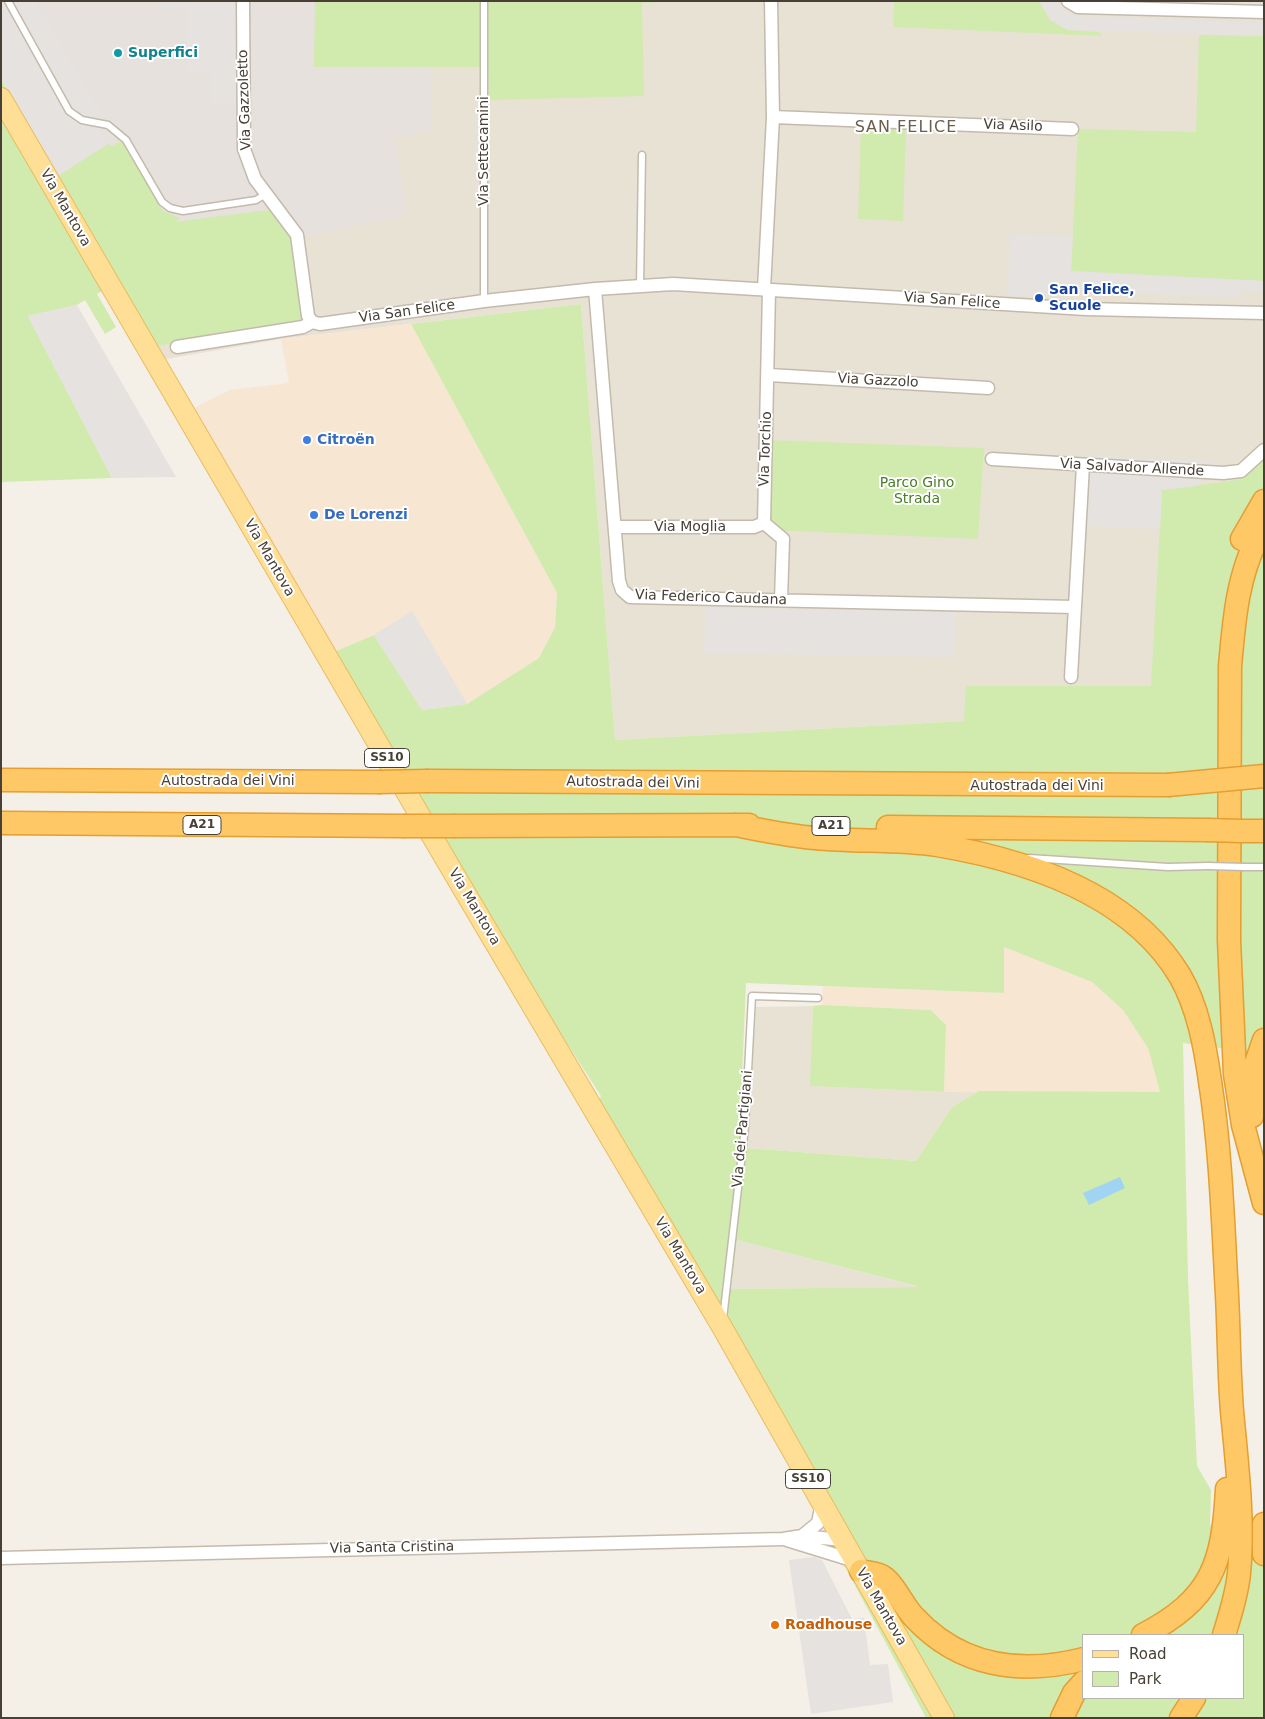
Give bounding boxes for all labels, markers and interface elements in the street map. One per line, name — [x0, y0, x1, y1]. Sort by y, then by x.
place label: Superfici — [128, 45, 198, 61]
marker: Superfici — [112, 47, 124, 59]
street label: Via Gazzoletto — [235, 49, 255, 151]
street label: Via Settecamini — [476, 96, 492, 206]
street label: Via Asilo — [983, 117, 1043, 135]
district label: SAN FELICE — [853, 118, 959, 138]
street label: Via Mantova — [36, 166, 94, 250]
place label: San Felice, Scuole — [1049, 282, 1135, 314]
street label: Via San Felice — [903, 289, 1001, 313]
marker: San Felice, Scuole — [1033, 292, 1045, 304]
street label: Via San Felice — [358, 297, 456, 327]
street label: Via Gazzolo — [837, 370, 919, 392]
street label: Via Torchio — [756, 411, 776, 487]
place label: Citroën — [317, 432, 375, 448]
marker: Citroën — [301, 434, 313, 446]
street label: Via Salvador Allende — [1059, 456, 1205, 480]
park label: Parco Gino Strada — [880, 475, 954, 508]
place label: De Lorenzi — [324, 507, 408, 523]
marker: De Lorenzi — [308, 509, 320, 521]
street label: Via Mantova — [240, 516, 298, 600]
street label: Via Moglia — [654, 519, 726, 535]
street label: Via Federico Caudana — [635, 587, 787, 609]
road number: SS10 — [364, 748, 410, 768]
street label: Autostrada dei Vini — [161, 773, 295, 789]
street label: Autostrada dei Vini — [566, 773, 700, 793]
street label: Autostrada dei Vini — [970, 778, 1104, 794]
road number: A21 — [183, 816, 221, 834]
road number: A21 — [812, 816, 850, 836]
street label: Via Mantova — [444, 866, 504, 948]
street label: Via dei Partigiani — [730, 1070, 756, 1188]
street label: Via Mantova — [650, 1215, 710, 1297]
road number: SS10 — [786, 1470, 830, 1488]
street label: Via Santa Cristina — [330, 1539, 454, 1557]
street label: Via Mantova — [852, 1565, 910, 1649]
place label: Roadhouse — [785, 1617, 872, 1633]
marker: Roadhouse — [769, 1619, 781, 1631]
legend — [1082, 1634, 1245, 1699]
text: Road — [1129, 1645, 1167, 1663]
text: Park — [1129, 1670, 1161, 1688]

